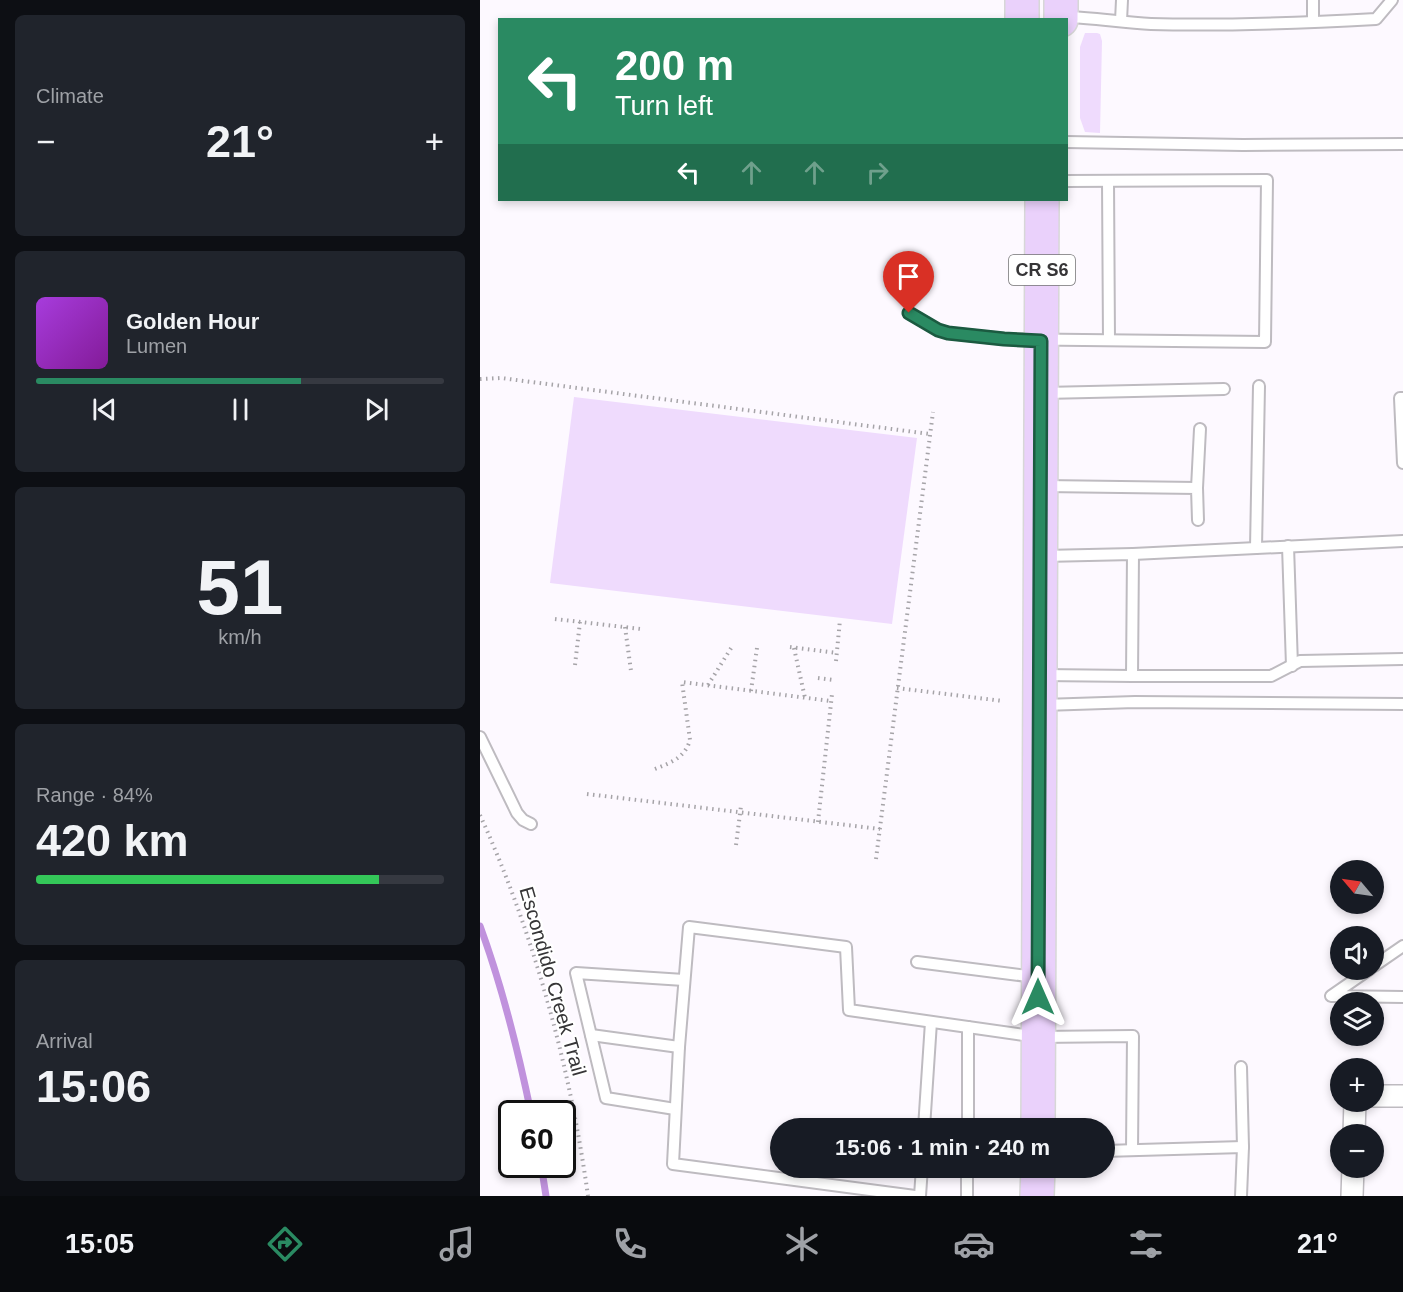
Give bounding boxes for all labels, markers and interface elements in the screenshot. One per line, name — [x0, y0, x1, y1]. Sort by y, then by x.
icon: left — [516, 42, 594, 120]
text: 200 m — [615, 42, 734, 89]
text: Climate — [36, 85, 104, 107]
text: Turn left — [615, 91, 713, 121]
text: 21° — [206, 116, 274, 167]
text: − — [36, 123, 55, 160]
text: + — [425, 123, 444, 160]
icon: left — [672, 156, 705, 189]
icon: ahead — [735, 156, 768, 189]
icon: ahead — [798, 156, 831, 189]
icon: right — [861, 156, 894, 189]
pin — [883, 251, 934, 313]
road number: CR S6 — [1009, 255, 1075, 285]
icon: arrive — [892, 260, 925, 293]
text: Golden Hour — [126, 309, 259, 334]
text: Lumen — [126, 335, 187, 357]
icon: previous — [88, 393, 121, 426]
icon: pause — [224, 393, 257, 426]
icon: next — [360, 393, 393, 426]
text: 51 — [197, 543, 283, 631]
text: km/h — [218, 626, 262, 648]
text: Range · 84% — [36, 784, 153, 806]
text: 420 km — [36, 815, 189, 866]
north arrow — [1330, 860, 1384, 914]
map controls — [1330, 860, 1384, 1178]
street label: Escondido Creek Trail — [515, 884, 591, 1078]
button: sound — [1330, 926, 1384, 980]
position arrow — [1006, 965, 1070, 1029]
button: layers — [1330, 992, 1384, 1046]
text: Arrival — [36, 1030, 93, 1052]
button: + — [1330, 1058, 1384, 1112]
text: 15:06 — [36, 1061, 151, 1112]
speed limit sign: 60 — [498, 1100, 576, 1178]
button: − — [1330, 1124, 1384, 1178]
text: 15:06 · 1 min · 240 m — [835, 1135, 1050, 1160]
icon: directions — [264, 1223, 306, 1265]
icon: music — [436, 1223, 478, 1265]
icon: phone — [609, 1223, 651, 1265]
icon: climate — [781, 1223, 823, 1265]
icon: car — [953, 1223, 995, 1265]
icon: filters — [1125, 1223, 1167, 1265]
text: 15:05 — [65, 1229, 134, 1259]
text: 21° — [1297, 1229, 1338, 1259]

